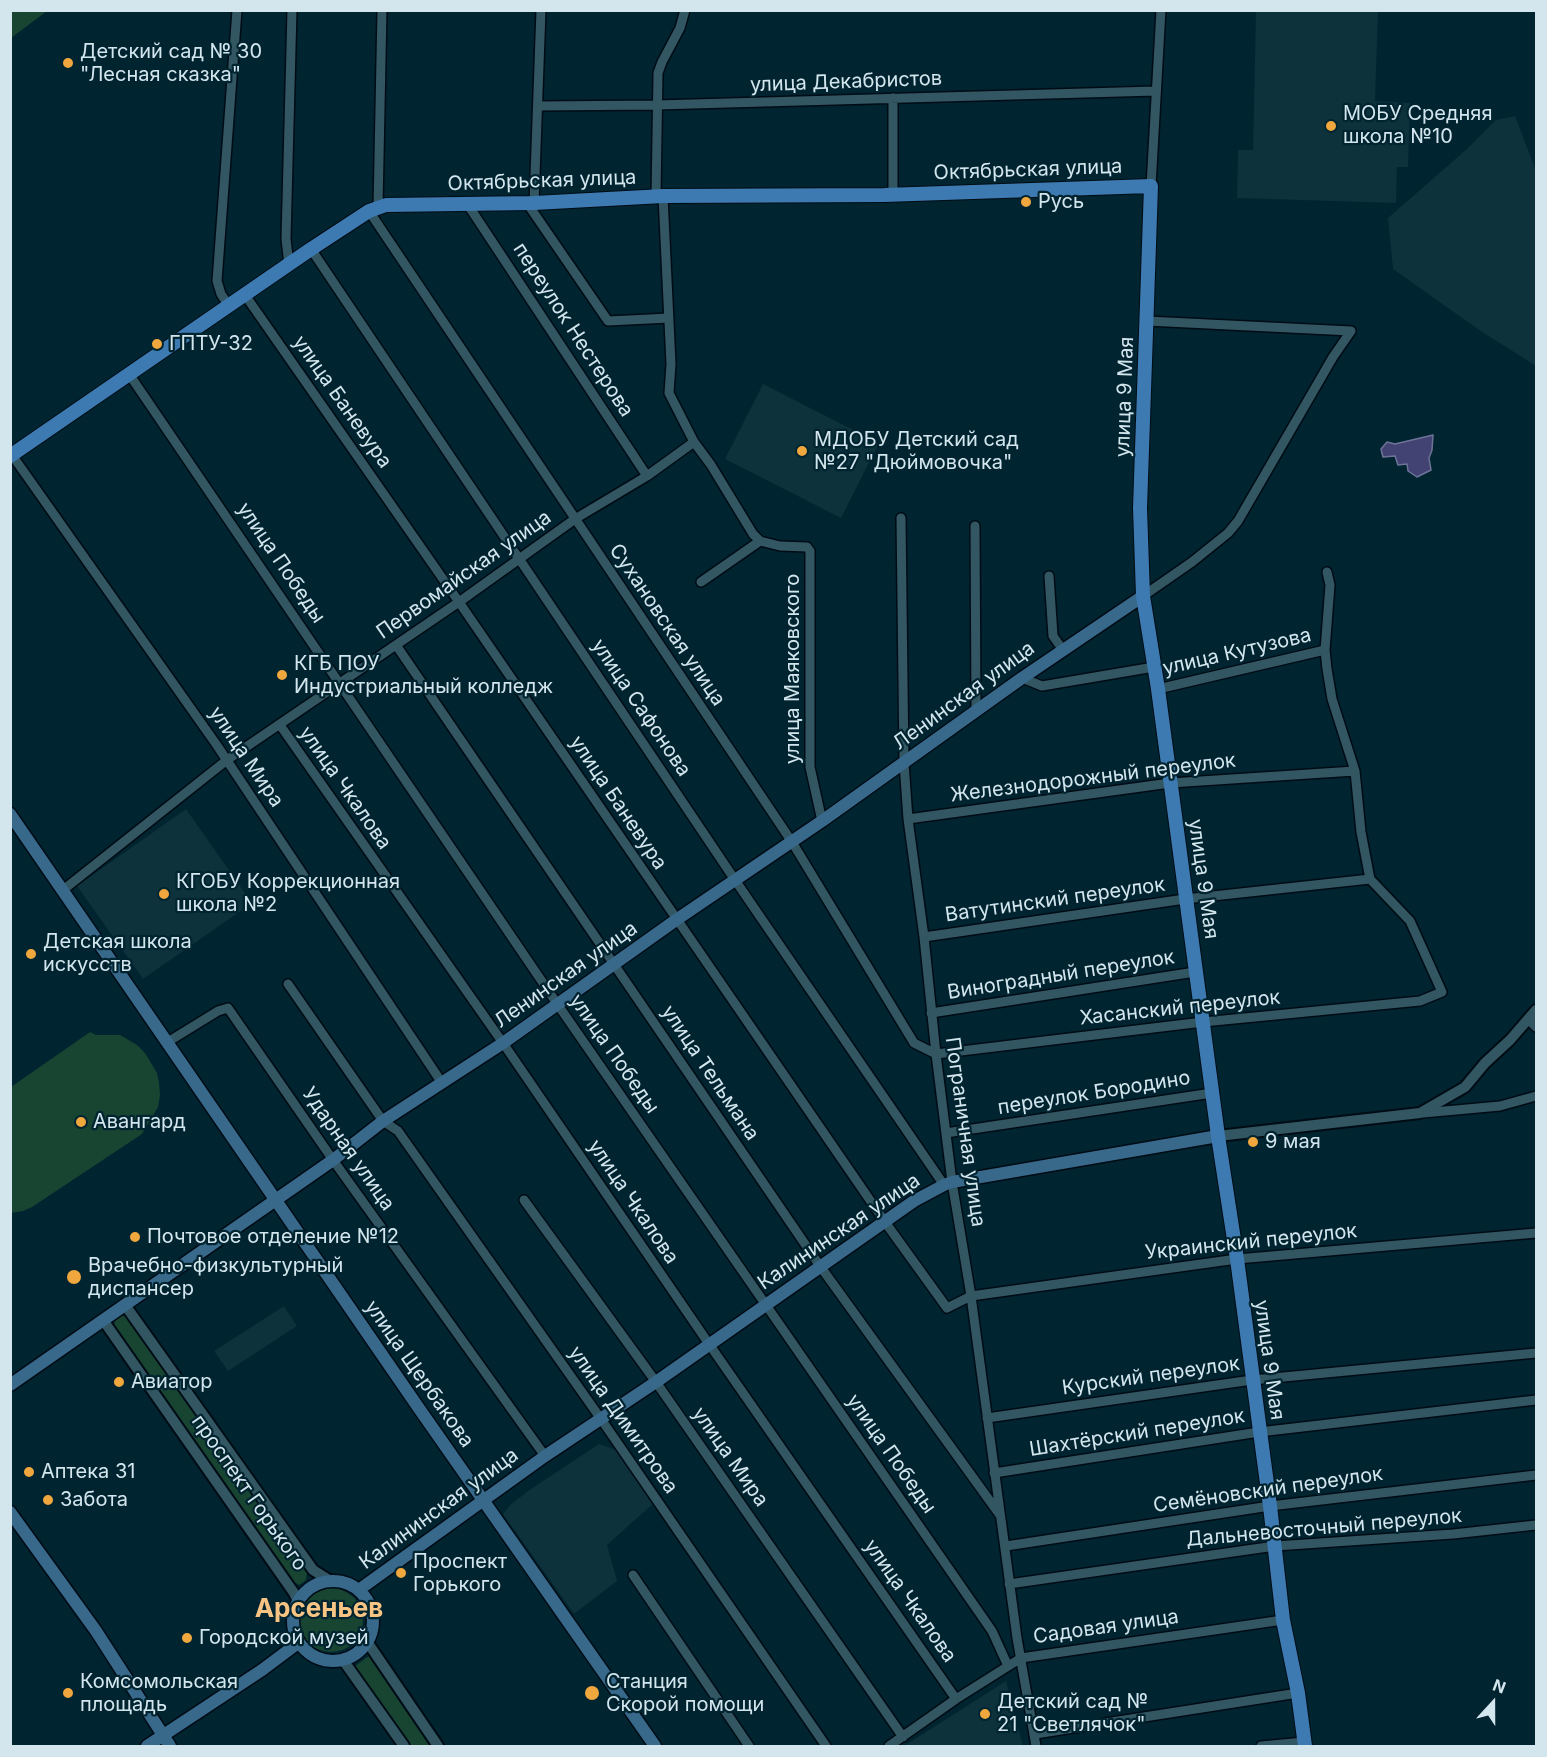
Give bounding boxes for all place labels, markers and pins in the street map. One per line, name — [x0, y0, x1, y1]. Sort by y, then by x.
place label: Детский сад № 30 "Лесная сказка" — [80, 40, 262, 87]
marker: Детский сад № 30 "Лесная сказка" — [61, 56, 75, 70]
place label: МОБУ Средняя школа №10 — [1343, 102, 1493, 149]
marker: МОБУ Средняя школа №10 — [1324, 119, 1338, 133]
place label: Русь — [1038, 190, 1084, 214]
marker: Русь — [1019, 195, 1033, 209]
place label: ГПТУ-32 — [169, 332, 253, 356]
marker: ГПТУ-32 — [150, 337, 164, 351]
place label: МДОБУ Детский сад №27 "Дюймовочка" — [814, 428, 1019, 475]
marker: МДОБУ Детский сад №27 "Дюймовочка" — [795, 444, 809, 458]
place label: КГБ ПОУ Индустриальный колледж — [294, 652, 553, 699]
marker: КГБ ПОУ Индустриальный колледж — [275, 668, 289, 682]
place label: КГОБУ Коррекционная школа №2 — [176, 870, 400, 917]
marker: КГОБУ Коррекционная школа №2 — [157, 887, 171, 901]
place label: Детская школа искусств — [43, 930, 192, 977]
marker: Детская школа искусств — [24, 947, 38, 961]
place label: Авангард — [93, 1110, 186, 1134]
marker: Авангард — [74, 1115, 88, 1129]
place label: 9 мая — [1265, 1130, 1321, 1154]
marker: 9 мая — [1246, 1135, 1260, 1149]
place label: Почтовое отделение №12 — [147, 1225, 399, 1249]
marker: Почтовое отделение №12 — [128, 1230, 142, 1244]
place label: Врачебно-физкультурный диспансер — [88, 1254, 343, 1301]
marker: Врачебно-физкультурный диспансер — [65, 1268, 83, 1286]
place label: Авиатор — [131, 1370, 212, 1394]
marker: Авиатор — [112, 1375, 126, 1389]
place label: Аптека 31 — [41, 1460, 135, 1484]
marker: Аптека 31 — [22, 1465, 36, 1479]
place label: Забота — [60, 1488, 128, 1512]
marker: Забота — [41, 1493, 55, 1507]
place label: Проспект Горького — [413, 1550, 507, 1597]
marker: Проспект Горького — [394, 1566, 408, 1580]
place label: Городской музей — [199, 1626, 369, 1650]
marker: Городской музей — [180, 1631, 194, 1645]
place label: Комсомольская площадь — [80, 1670, 238, 1717]
place label: Станция Скорой помощи — [606, 1670, 764, 1717]
marker: Станция Скорой помощи — [583, 1684, 601, 1702]
marker: Комсомольская площадь — [61, 1686, 75, 1700]
place label: Детский сад № 21 "Светлячок" — [997, 1690, 1148, 1737]
marker: Детский сад № 21 "Светлячок" — [978, 1707, 992, 1721]

